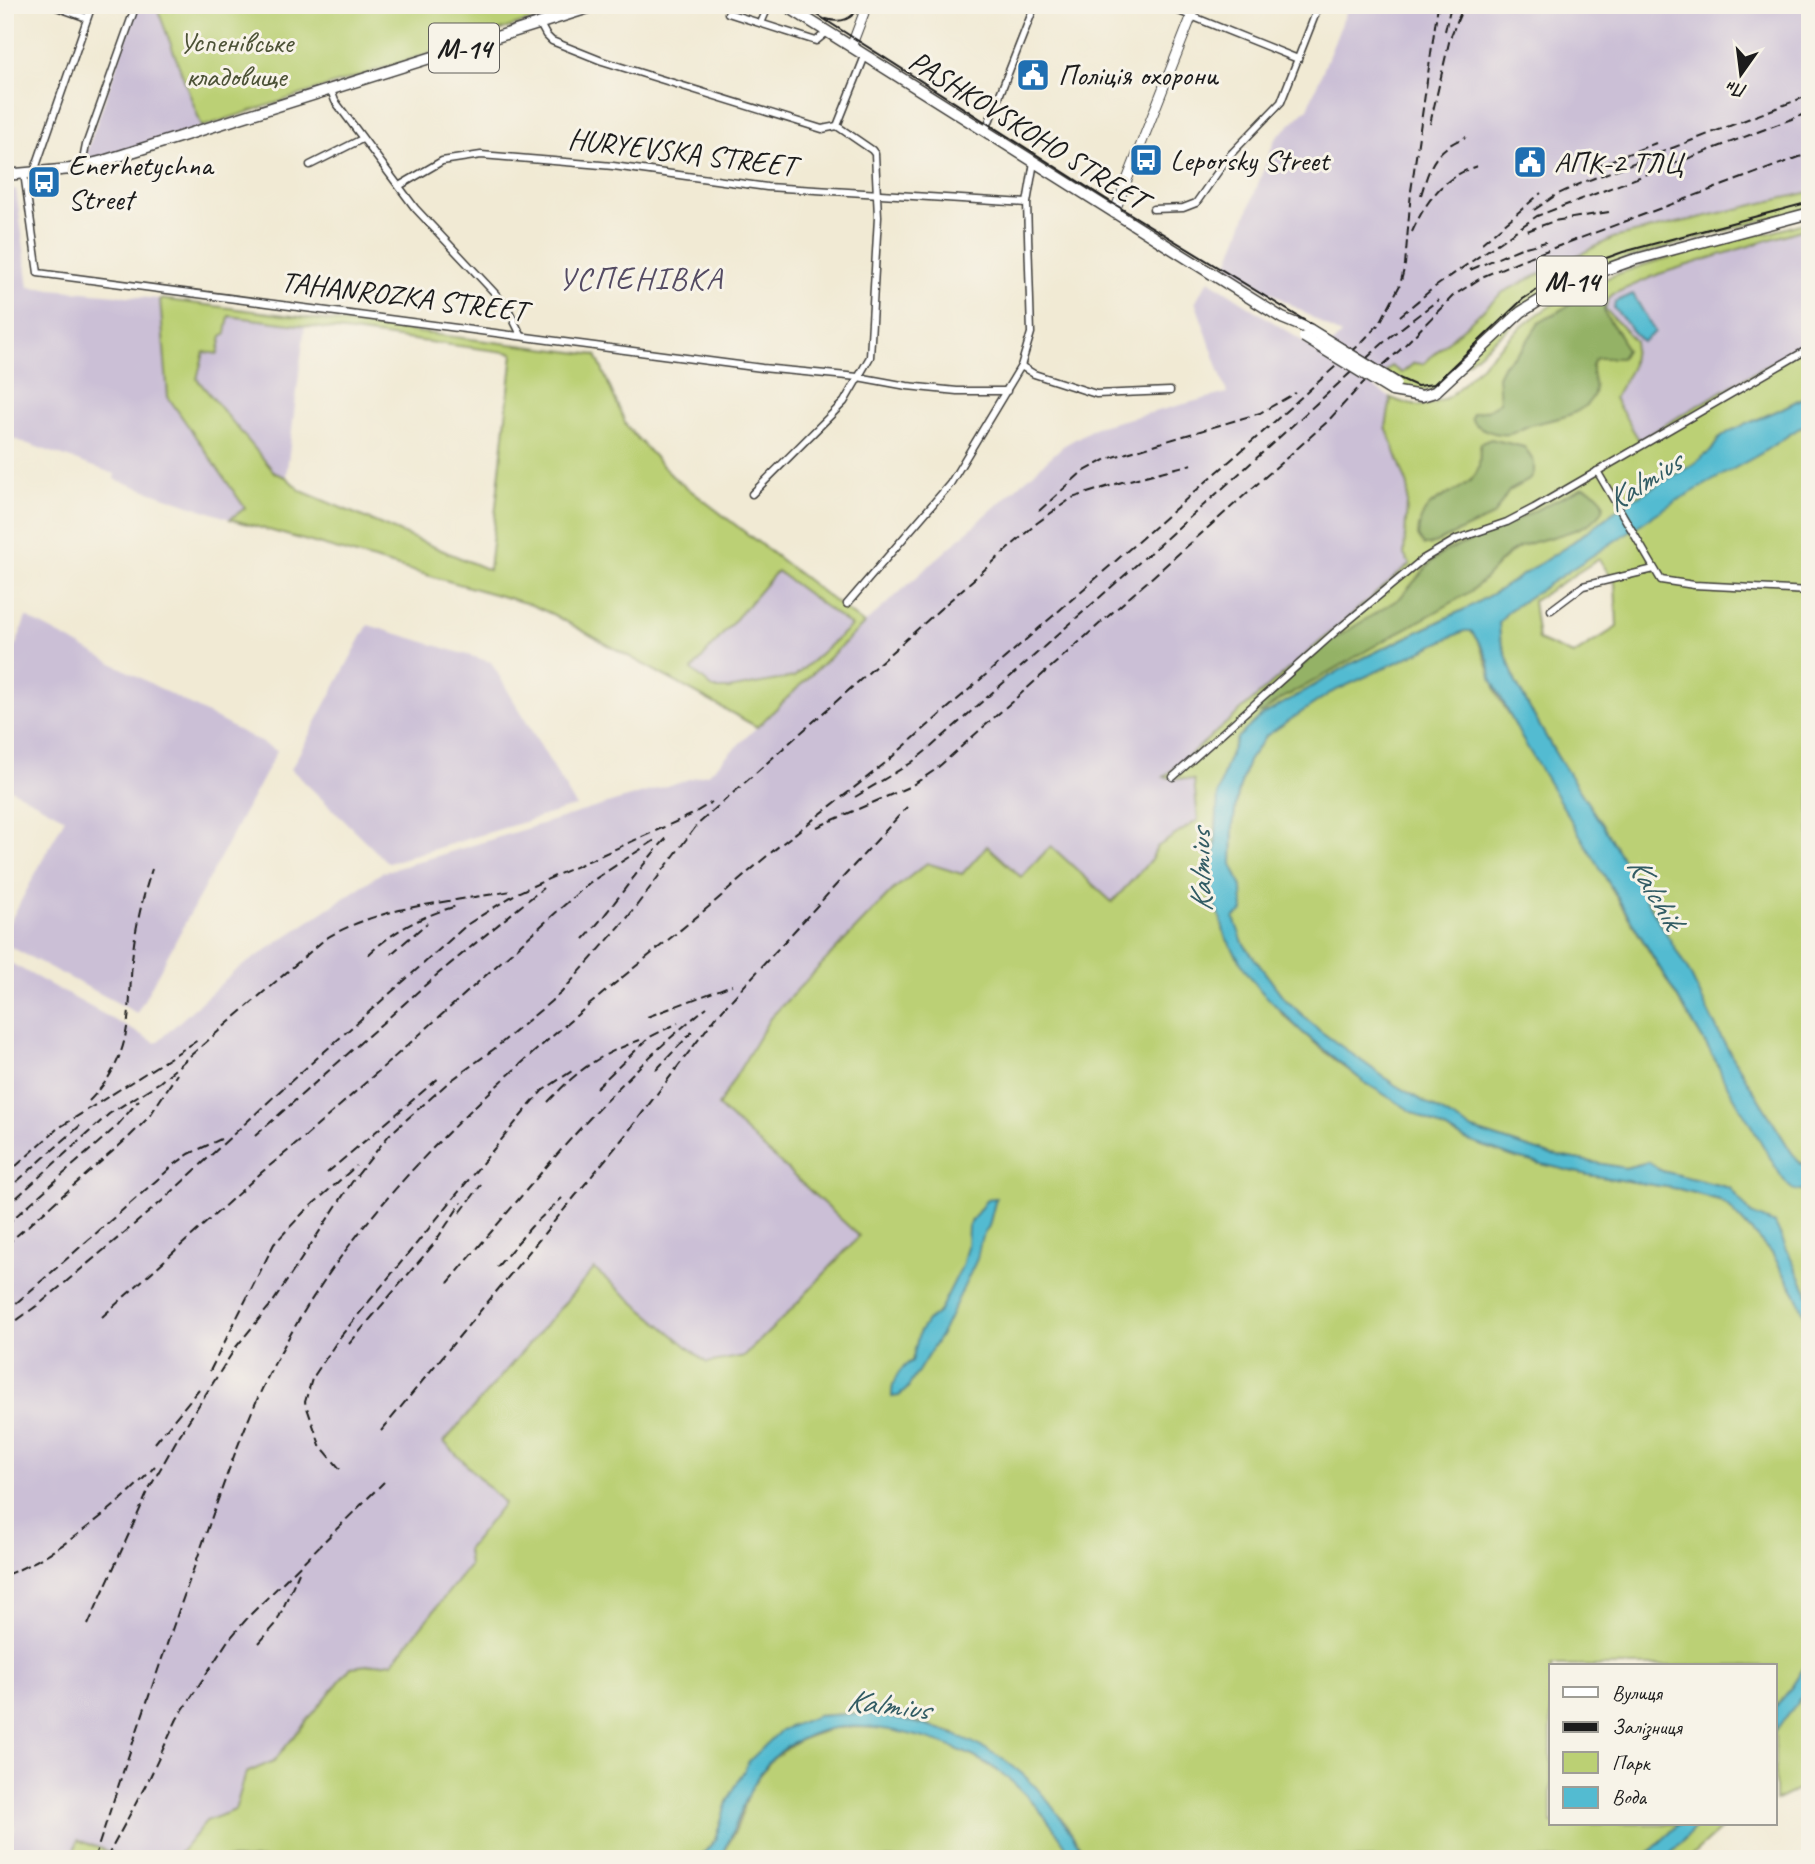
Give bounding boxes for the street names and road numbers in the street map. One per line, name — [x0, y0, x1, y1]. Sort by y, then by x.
road number: М-14 — [429, 23, 499, 72]
street label: PASHKOVSKOHO STREET — [902, 41, 1160, 222]
street label: HURYEVSKA STREET — [566, 119, 804, 186]
road number: М-14 — [1537, 256, 1607, 306]
street label: TAHANROZKA STREET — [279, 262, 535, 331]

